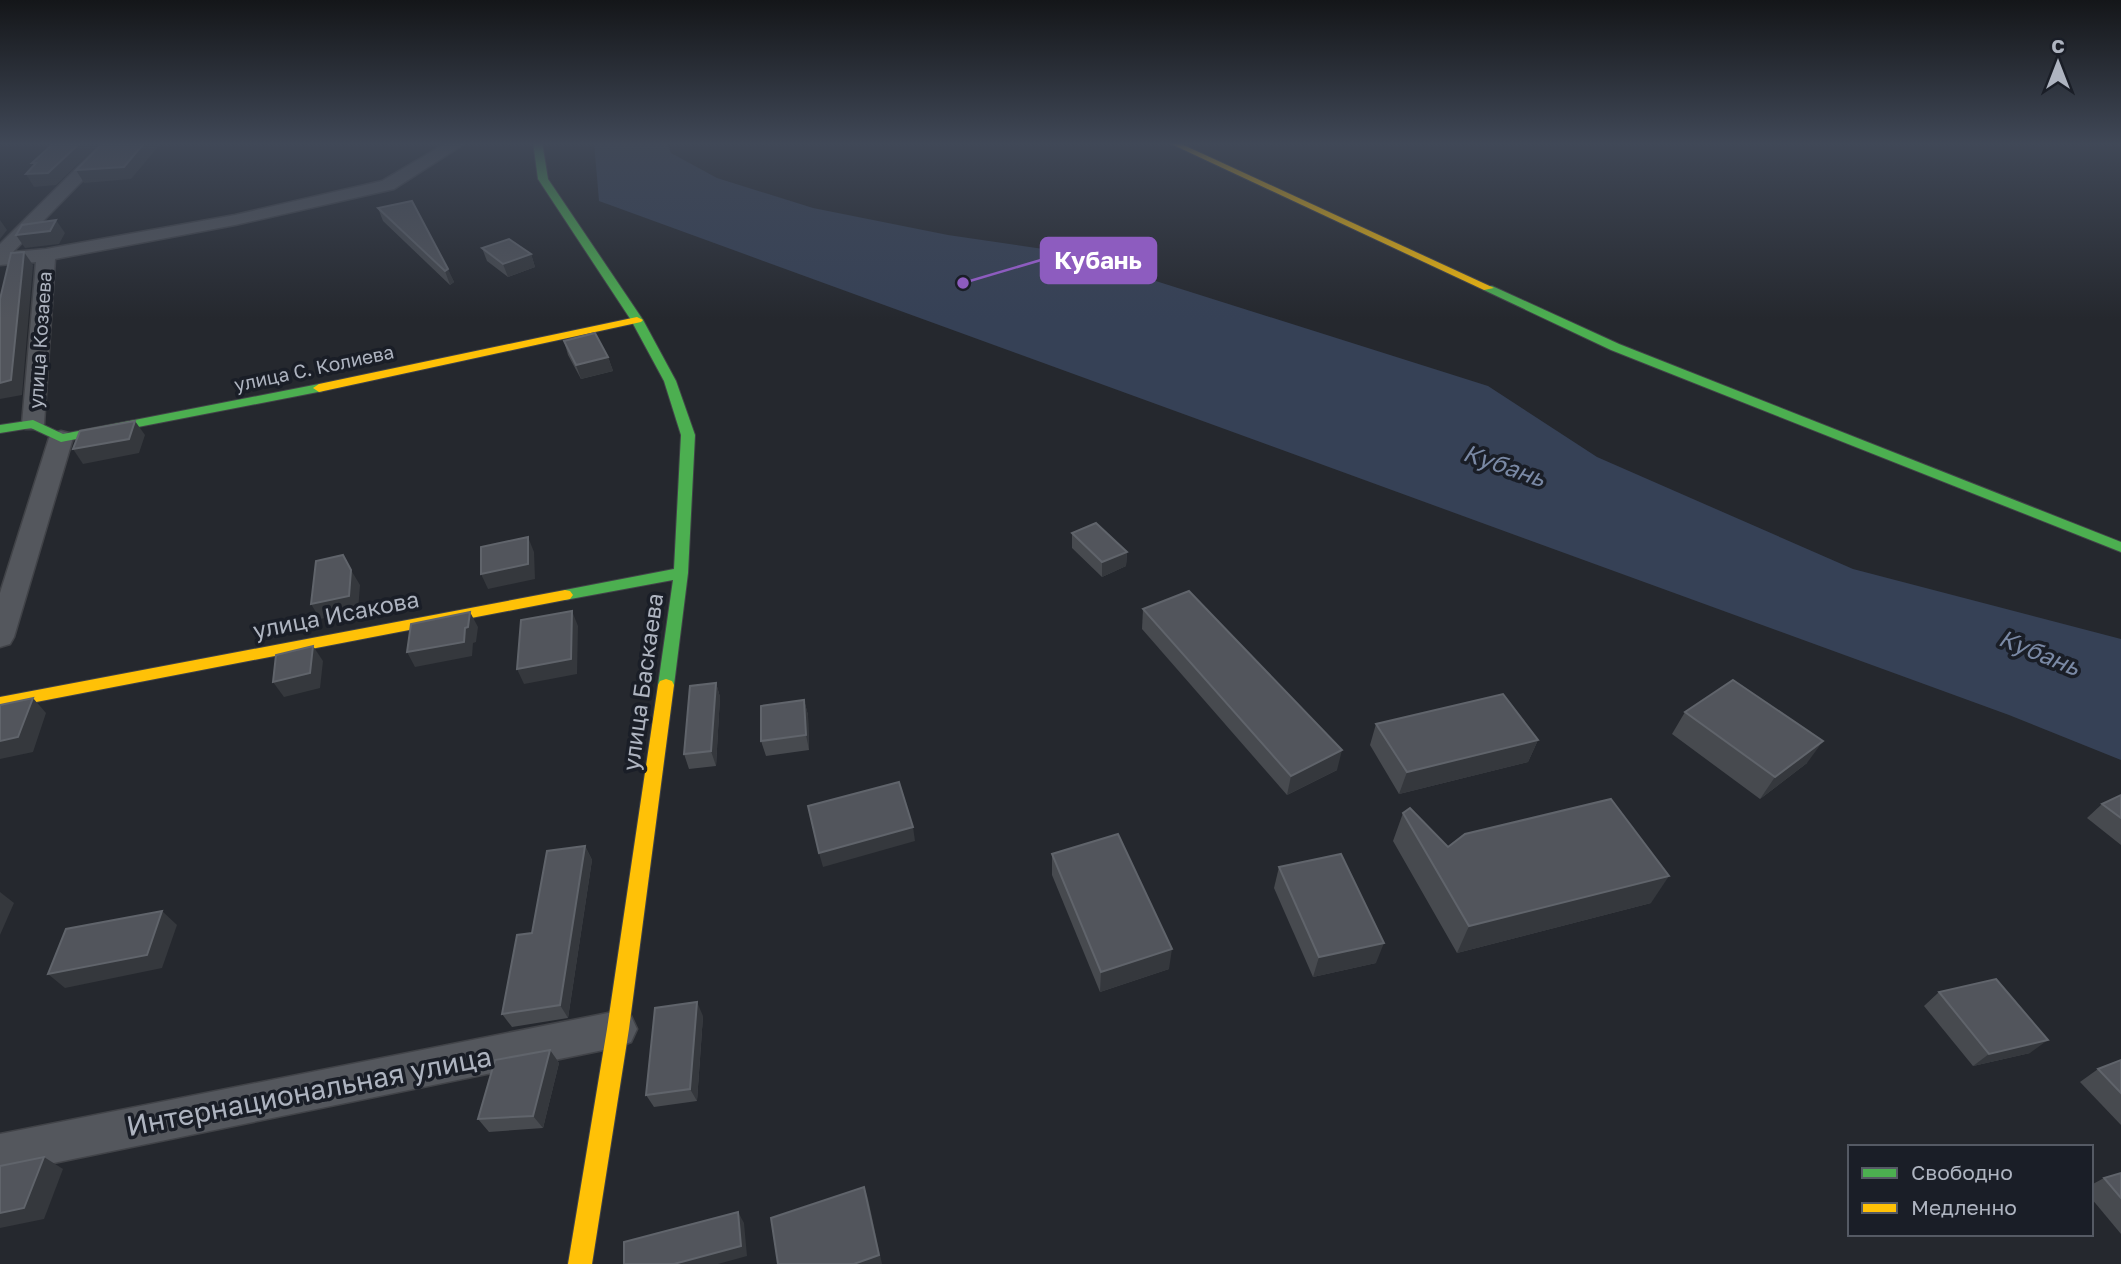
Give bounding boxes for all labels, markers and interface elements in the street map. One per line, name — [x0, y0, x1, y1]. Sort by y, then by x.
north arrow — [2023, 28, 2093, 98]
text: С — [2051, 34, 2065, 57]
callout: Кубань — [1041, 238, 1156, 283]
text: Кубань — [1054, 245, 1142, 274]
street label: улица Козаева — [23, 270, 56, 410]
street label: улица С. Колиева — [232, 339, 396, 396]
water label: Кубань — [1460, 437, 1550, 493]
street label: улица Исакова — [250, 584, 421, 644]
street label: улица Баскаева — [616, 591, 668, 773]
water label: Кубань — [1995, 622, 2085, 682]
street label: Интернациональная улица — [124, 1039, 494, 1142]
legend — [1848, 1145, 2093, 1236]
text: Свободно — [1911, 1159, 2013, 1185]
text: Медленно — [1911, 1194, 2017, 1220]

